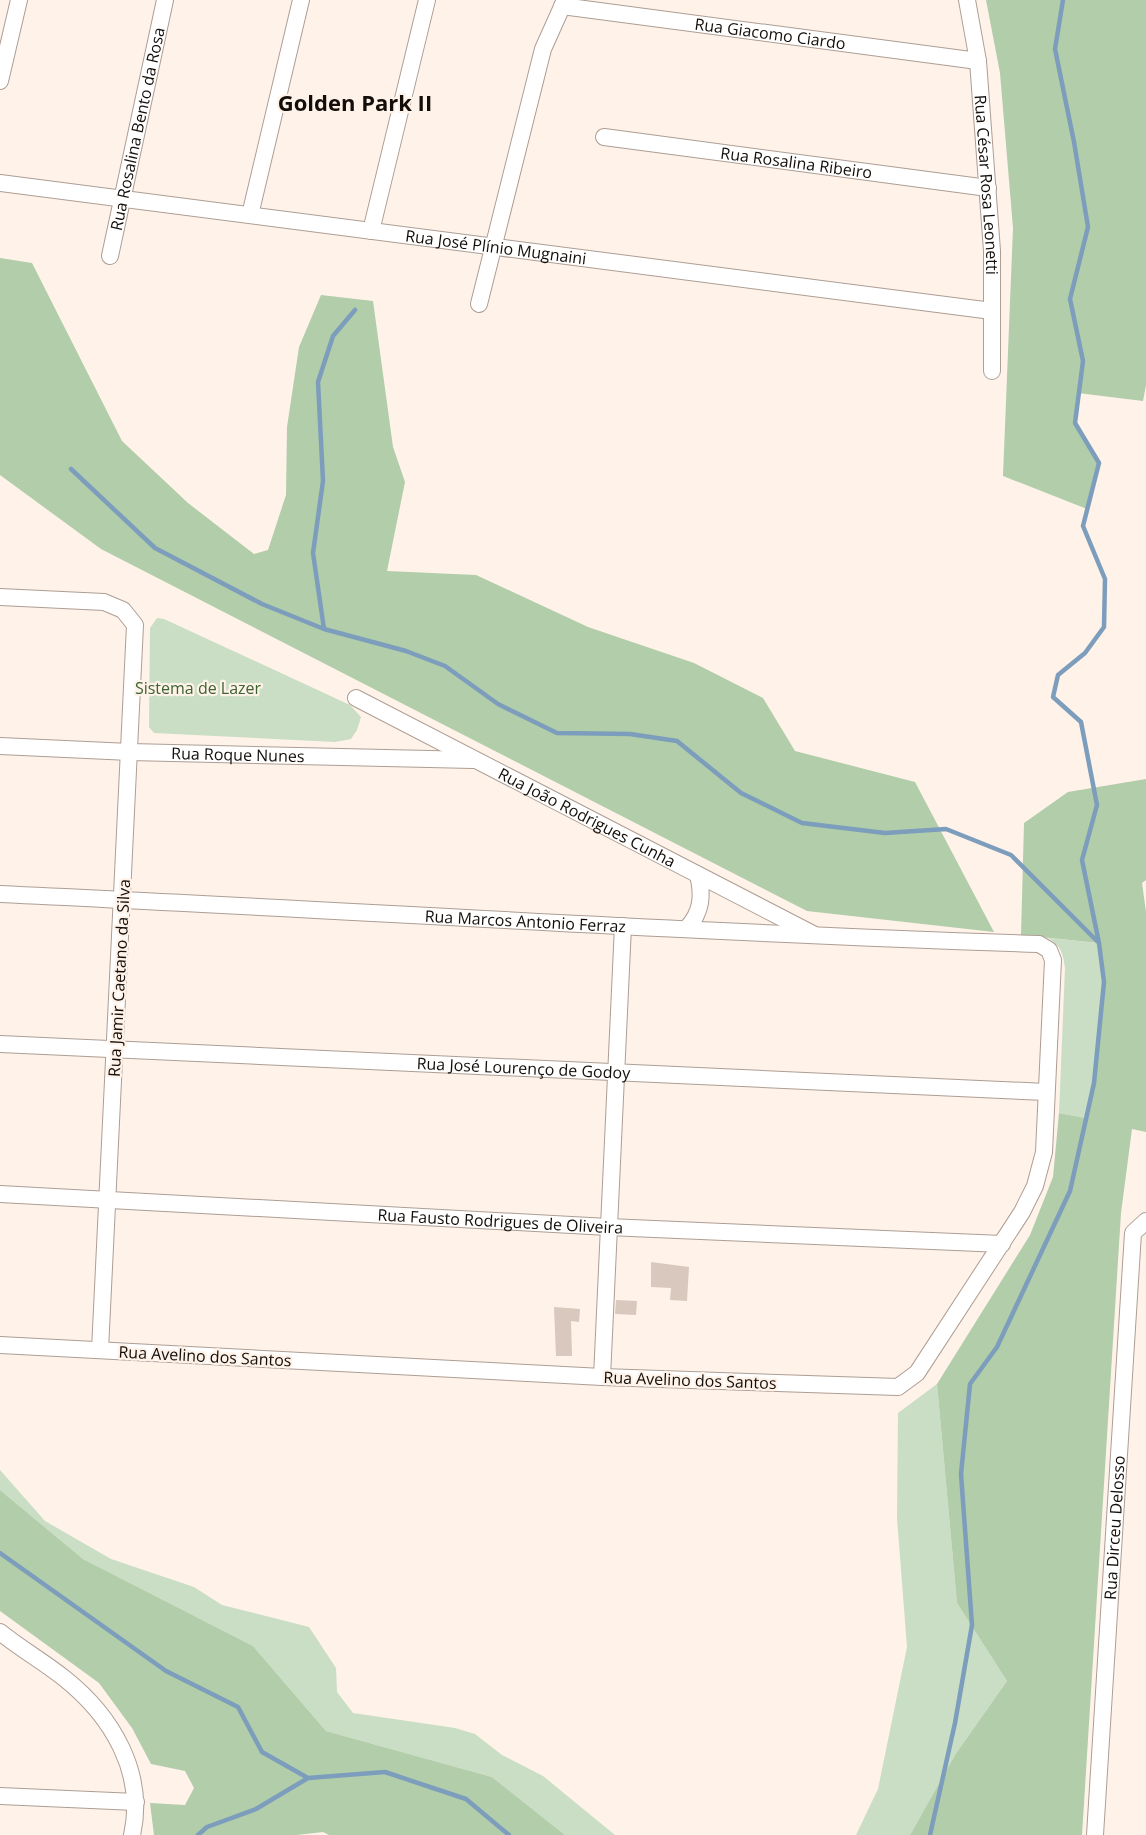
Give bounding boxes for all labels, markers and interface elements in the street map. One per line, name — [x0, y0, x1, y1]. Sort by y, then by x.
street label: Rua Giacomo Ciardo — [693, 13, 847, 54]
street label: Rua Rosalina Bento da Rosa — [105, 25, 170, 232]
district label: Golden Park II — [278, 87, 432, 117]
street label: Rua César Rosa Leonetti — [970, 94, 1003, 275]
street label: Rua Rosalina Ribeiro — [719, 142, 873, 183]
street label: Rua José Plínio Mugnaini — [404, 224, 588, 270]
park label: Sistema de Lazer — [135, 677, 262, 699]
street label: Rua Roque Nunes — [171, 742, 305, 767]
street label: Rua João Rodrigues Cunha — [494, 762, 680, 872]
street label: Rua Jamir Caetano da Silva — [103, 878, 135, 1078]
street label: Rua Marcos Antonio Ferraz — [424, 905, 626, 937]
street label: Rua José Lourenço de Godoy — [416, 1052, 632, 1084]
street label: Rua Fausto Rodrigues de Oliveira — [377, 1204, 624, 1239]
street label: Rua Avelino dos Santos — [118, 1340, 292, 1372]
street label: Rua Avelino dos Santos — [603, 1366, 777, 1394]
street label: Rua Dirceu Delosso — [1099, 1455, 1130, 1601]

